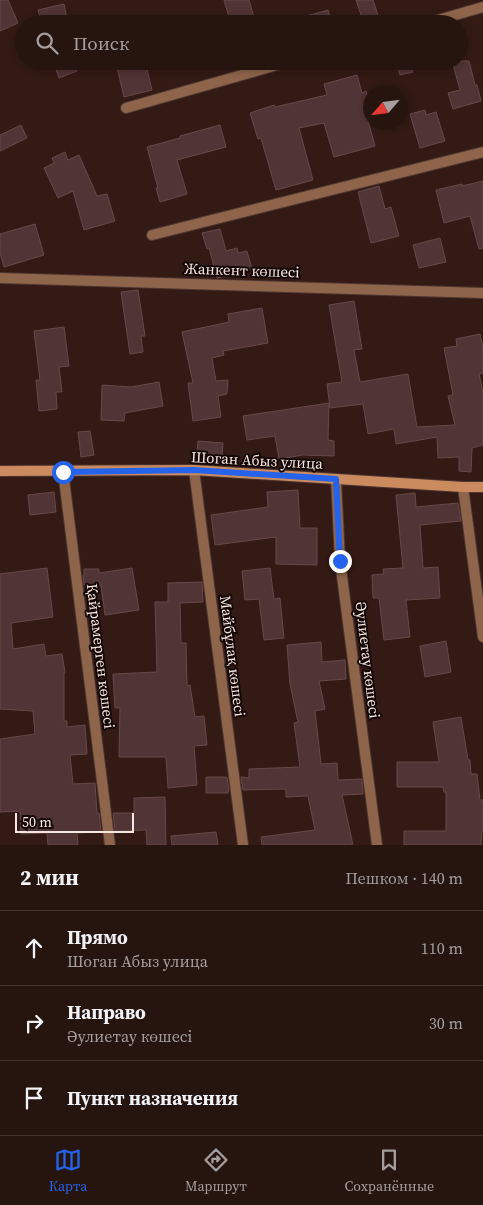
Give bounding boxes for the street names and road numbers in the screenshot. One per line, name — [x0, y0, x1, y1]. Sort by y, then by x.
street label: Жанкент көшесі — [184, 257, 300, 283]
street label: Шоган Абыз улица — [191, 446, 324, 474]
street label: Қайрамерген көшесі — [82, 582, 120, 730]
street label: Майбұлақ көшесі — [215, 594, 251, 718]
street label: Әулиетау көшесі — [350, 600, 386, 720]

